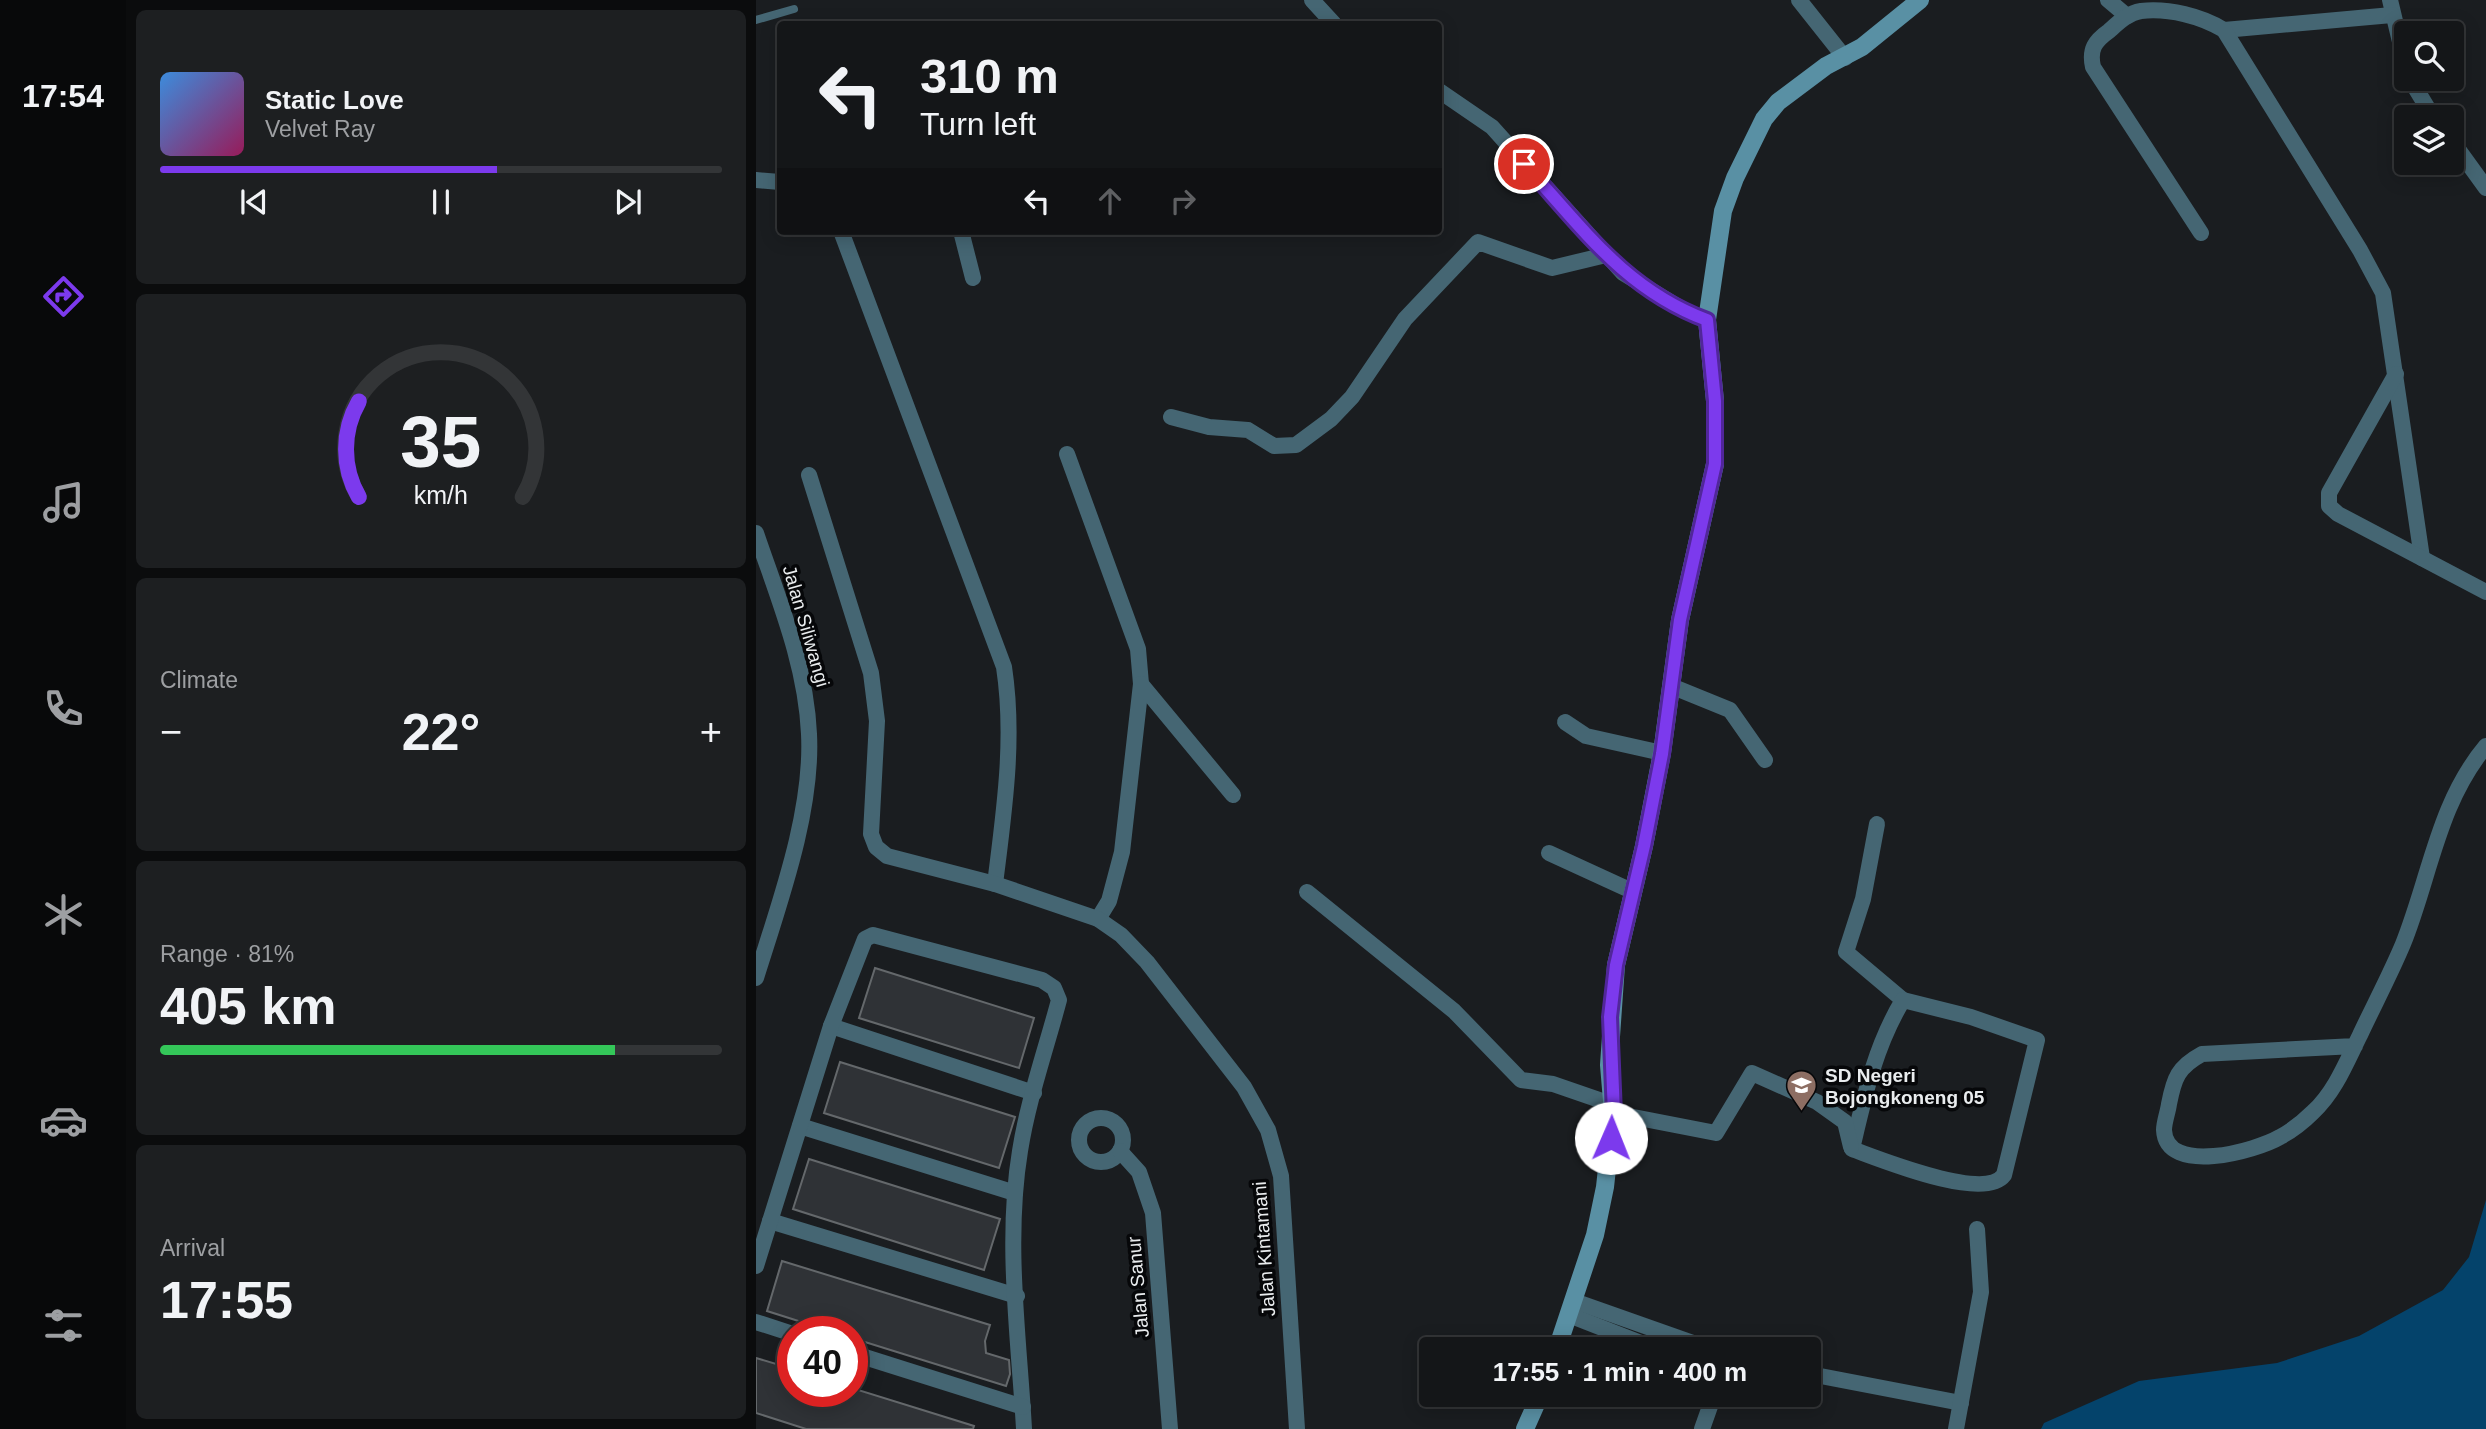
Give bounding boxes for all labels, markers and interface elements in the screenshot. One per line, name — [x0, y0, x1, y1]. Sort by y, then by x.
map controls — [2394, 21, 2464, 175]
button: search — [2394, 21, 2464, 91]
icon: left — [805, 49, 896, 140]
text: 310 m — [920, 49, 1059, 103]
text: 17:54 — [22, 78, 104, 114]
text: Static Love — [265, 85, 404, 115]
button: layers — [2394, 105, 2464, 175]
text: Turn left — [920, 106, 1036, 142]
text: Velvet Ray — [265, 116, 375, 142]
pin — [1494, 134, 1554, 194]
icon: arrive — [1505, 145, 1543, 183]
icon: left — [1018, 182, 1056, 220]
icon: ahead — [1091, 182, 1129, 220]
icon: right — [1164, 182, 1202, 220]
icon: previous — [235, 183, 273, 221]
icon: pause — [422, 183, 460, 221]
icon: next — [609, 183, 647, 221]
icon: directions — [39, 272, 88, 321]
text: 35 — [401, 401, 481, 482]
icon: music — [39, 478, 88, 527]
text: km/h — [414, 480, 468, 508]
street label: Jalan Siliwangi — [779, 563, 833, 689]
text: Climate — [160, 667, 238, 693]
icon: phone — [39, 684, 88, 733]
text: 22° — [402, 703, 480, 761]
text: − — [160, 711, 182, 753]
text: + — [700, 711, 722, 753]
icon: climate — [39, 890, 88, 939]
text: Range · 81% — [160, 941, 294, 967]
text: 405 km — [160, 977, 336, 1035]
place label: SD Negeri Bojongkoneng 05 — [1825, 1065, 1985, 1108]
school or university icon: SD Negeri Bojongkoneng 05 — [1785, 1069, 1819, 1113]
icon: car — [39, 1096, 88, 1145]
position arrow — [1574, 1101, 1648, 1175]
street label: Jalan Kintamani — [1249, 1181, 1279, 1317]
text: Arrival — [160, 1235, 225, 1261]
street label: Jalan Sanur — [1123, 1235, 1153, 1338]
text: 17:55 — [160, 1271, 293, 1329]
icon: filters — [39, 1301, 88, 1350]
speed limit sign: 40 — [777, 1316, 868, 1407]
text: 17:55 · 1 min · 400 m — [1493, 1357, 1747, 1387]

